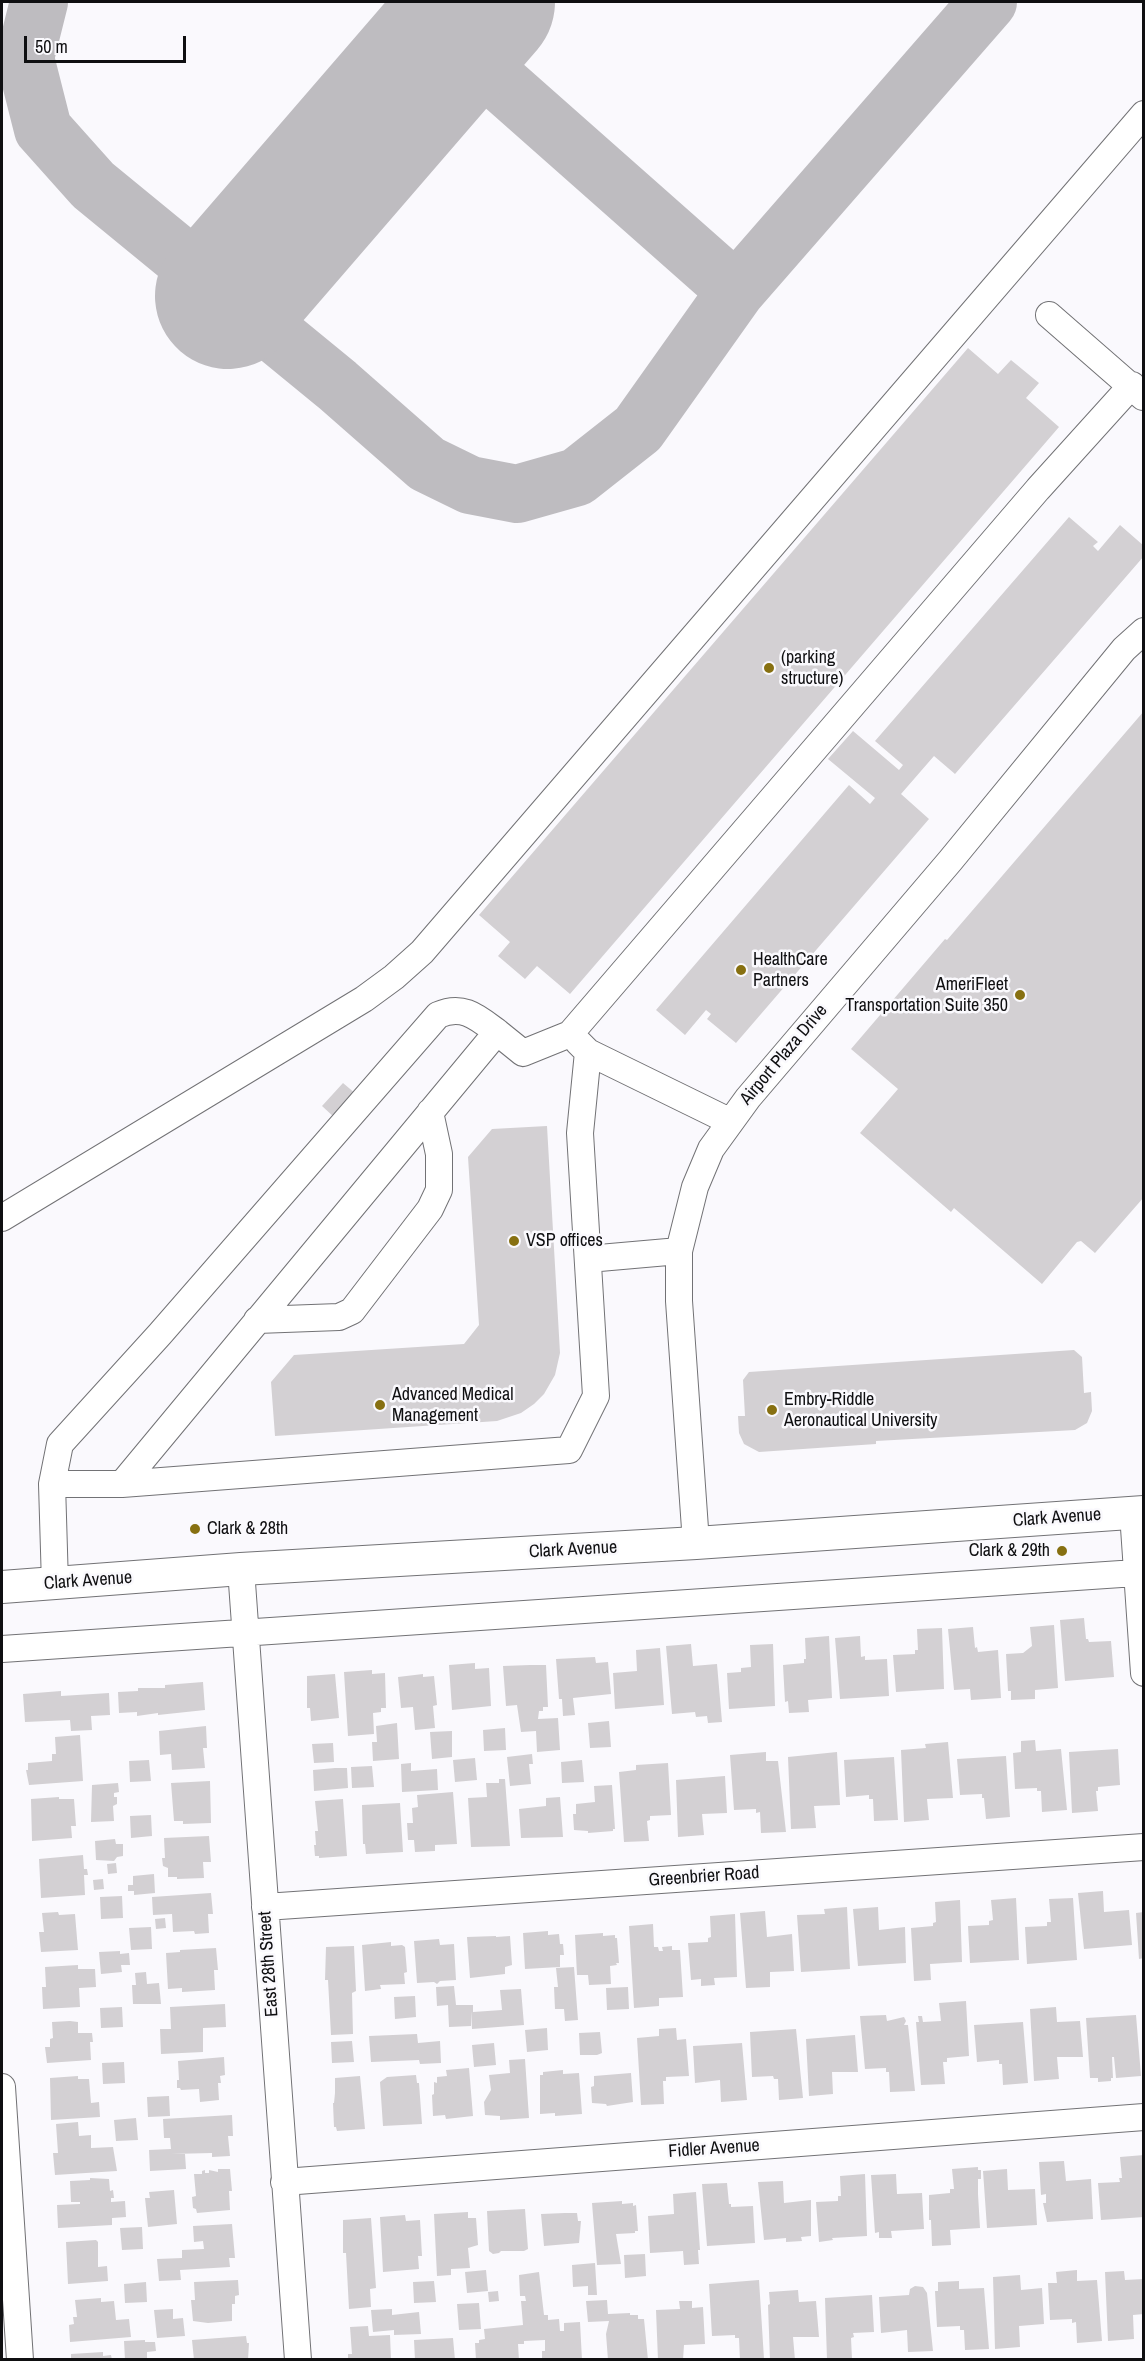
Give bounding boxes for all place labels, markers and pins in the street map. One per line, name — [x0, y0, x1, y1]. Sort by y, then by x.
place label: (parking structure) — [781, 647, 843, 690]
marker: (parking structure) — [762, 661, 776, 675]
place label: HealthCare Partners — [753, 949, 828, 992]
marker: HealthCare Partners — [734, 963, 748, 977]
place label: AmeriFleet Transportation Suite 350 — [845, 974, 1008, 1016]
marker: AmeriFleet Transportation Suite 350 — [1013, 988, 1027, 1002]
place label: VSP offices — [526, 1230, 603, 1252]
marker: VSP offices — [507, 1234, 521, 1248]
place label: Advanced Medical Management — [392, 1384, 513, 1426]
place label: Embry-Riddle Aeronautical University — [784, 1389, 937, 1432]
marker: Advanced Medical Management — [373, 1398, 387, 1412]
marker: Embry-Riddle Aeronautical University — [765, 1403, 779, 1417]
place label: Clark & 28th — [207, 1518, 288, 1540]
marker: Clark & 28th — [188, 1522, 202, 1536]
place label: Clark & 29th — [969, 1540, 1050, 1562]
marker: Clark & 29th — [1055, 1544, 1069, 1558]

